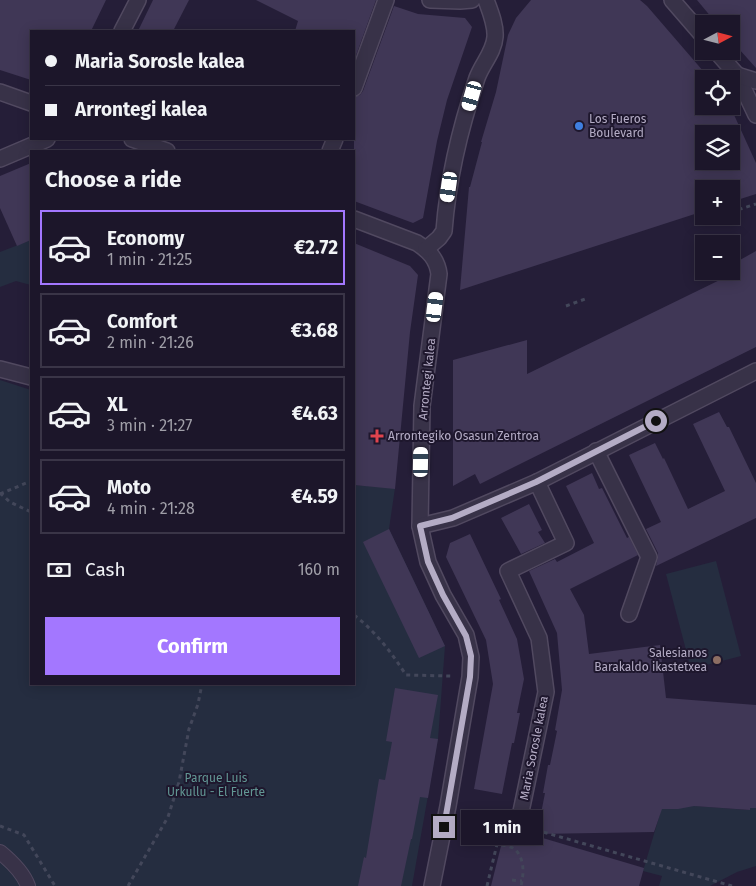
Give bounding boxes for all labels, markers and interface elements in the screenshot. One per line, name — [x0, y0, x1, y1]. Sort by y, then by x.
north arrow — [695, 15, 740, 60]
map controls — [695, 15, 740, 280]
text: Maria Sorosle kalea — [75, 50, 245, 73]
button: locate — [695, 70, 740, 115]
car — [460, 80, 483, 112]
text: Arrontegi kalea — [75, 98, 207, 121]
place label: Los Fueros Boulevard — [589, 112, 647, 140]
marker: Los Fueros Boulevard — [573, 120, 585, 132]
button: layers — [695, 125, 740, 170]
text: Choose a ride — [45, 166, 181, 193]
car — [439, 171, 458, 203]
button: + — [695, 180, 740, 225]
icon: car — [47, 225, 92, 270]
text: Economy — [107, 227, 184, 250]
button: − — [695, 235, 740, 280]
text: €2.72 — [294, 236, 338, 259]
text: 1 min · 21:25 — [107, 250, 192, 269]
car — [425, 291, 444, 323]
icon: car — [47, 308, 92, 353]
text: Comfort — [107, 310, 177, 333]
text: €3.68 — [291, 319, 338, 342]
text: 2 min · 21:26 — [107, 333, 194, 352]
street label: Arrontegi kalea — [416, 337, 438, 421]
icon: car — [47, 391, 92, 436]
text: XL — [107, 393, 128, 416]
text: €4.63 — [292, 402, 338, 425]
route start — [645, 410, 667, 432]
text: 3 min · 21:27 — [107, 416, 192, 435]
marker: Arrontegiko Osasun Zentroa — [370, 429, 384, 443]
place label: Arrontegiko Osasun Zentroa — [388, 429, 539, 443]
car — [413, 447, 428, 477]
icon: car — [47, 474, 92, 519]
text: Moto — [107, 476, 151, 499]
text: €4.59 — [291, 485, 338, 508]
text: 4 min · 21:28 — [107, 499, 195, 518]
icon: cash — [45, 556, 73, 584]
text: Cash — [85, 558, 126, 581]
text: 160 m — [298, 560, 340, 579]
button: Confirm — [45, 617, 340, 675]
place label: Salesianos Barakaldo ikastetxea — [594, 646, 707, 674]
marker: Salesianos Barakaldo ikastetxea — [711, 654, 723, 666]
street label: Maria Sorosle kalea — [517, 695, 551, 801]
park label: Parque Luis Urkullu - El Fuerte — [167, 771, 265, 799]
callout: 1 min — [462, 810, 544, 844]
route end — [433, 816, 455, 838]
text: 1 min — [483, 818, 521, 837]

